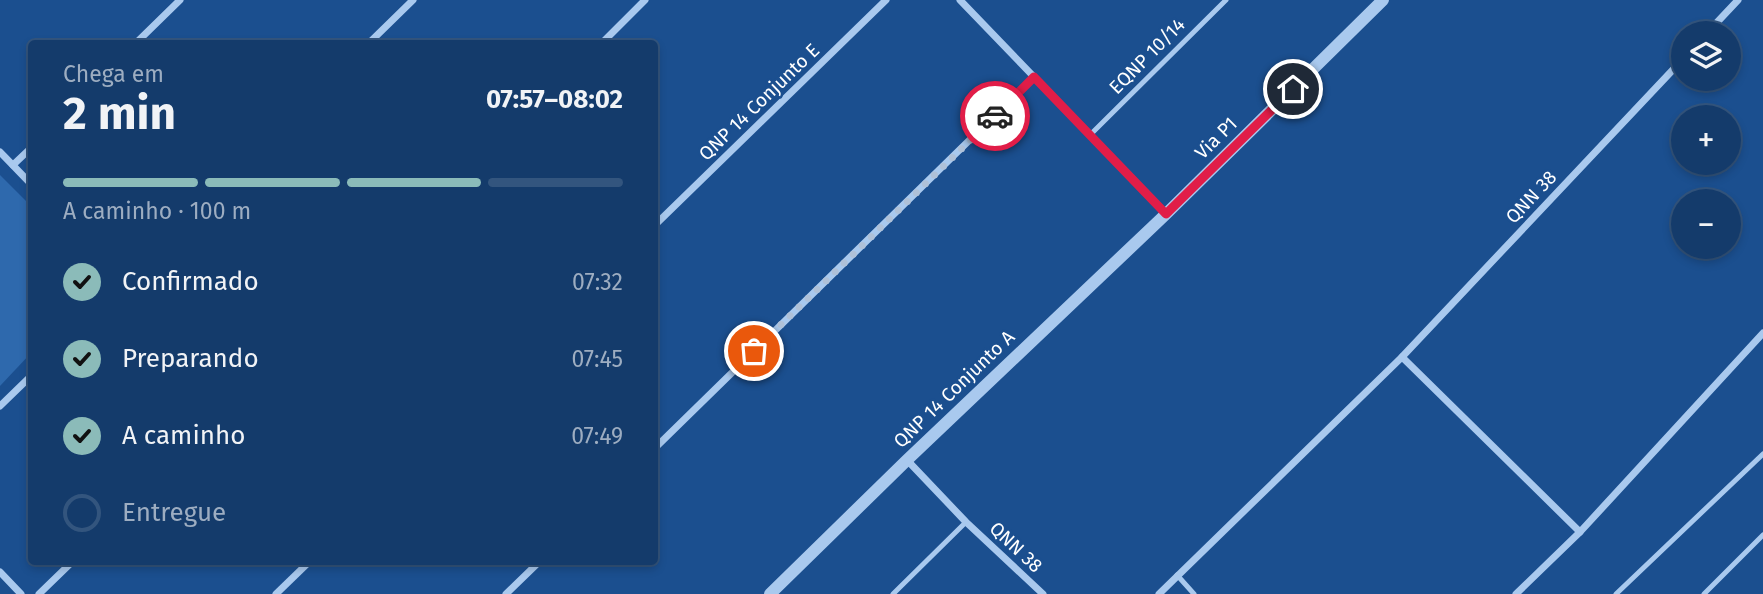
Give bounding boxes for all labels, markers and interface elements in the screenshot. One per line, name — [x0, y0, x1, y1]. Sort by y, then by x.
street label: EQNP 10/14 — [1104, 13, 1190, 99]
map controls — [1671, 21, 1741, 259]
button: layers — [1671, 21, 1741, 91]
street label: QNP 14 Conjunto E — [694, 39, 824, 165]
pin — [1263, 59, 1323, 119]
text: Chega em — [63, 60, 164, 88]
icon: home — [1274, 70, 1312, 108]
courier — [960, 81, 1030, 151]
text: 07:57–08:02 — [486, 84, 623, 115]
text: 2 min — [63, 86, 176, 141]
icon: car — [976, 97, 1014, 135]
button: + — [1671, 105, 1741, 175]
street label: Via P1 — [1190, 112, 1242, 164]
street label: QNN 38 — [1501, 166, 1561, 228]
button: − — [1671, 189, 1741, 259]
text: A caminho · 100 m — [63, 197, 251, 225]
icon: check — [63, 263, 101, 301]
text: Confirmado — [122, 266, 259, 297]
text: 07:32 — [572, 268, 623, 296]
pin — [724, 321, 784, 381]
street label: QNP 14 Conjunto A — [889, 325, 1019, 453]
icon: bag — [735, 332, 773, 370]
icon: check — [63, 340, 101, 378]
text: Preparando — [122, 343, 259, 374]
text: 07:45 — [571, 345, 623, 373]
icon: check — [63, 417, 101, 455]
text: A caminho — [122, 420, 245, 451]
text: 07:49 — [571, 422, 623, 450]
text: Entregue — [122, 497, 226, 528]
street label: QNN 38 — [985, 517, 1047, 577]

